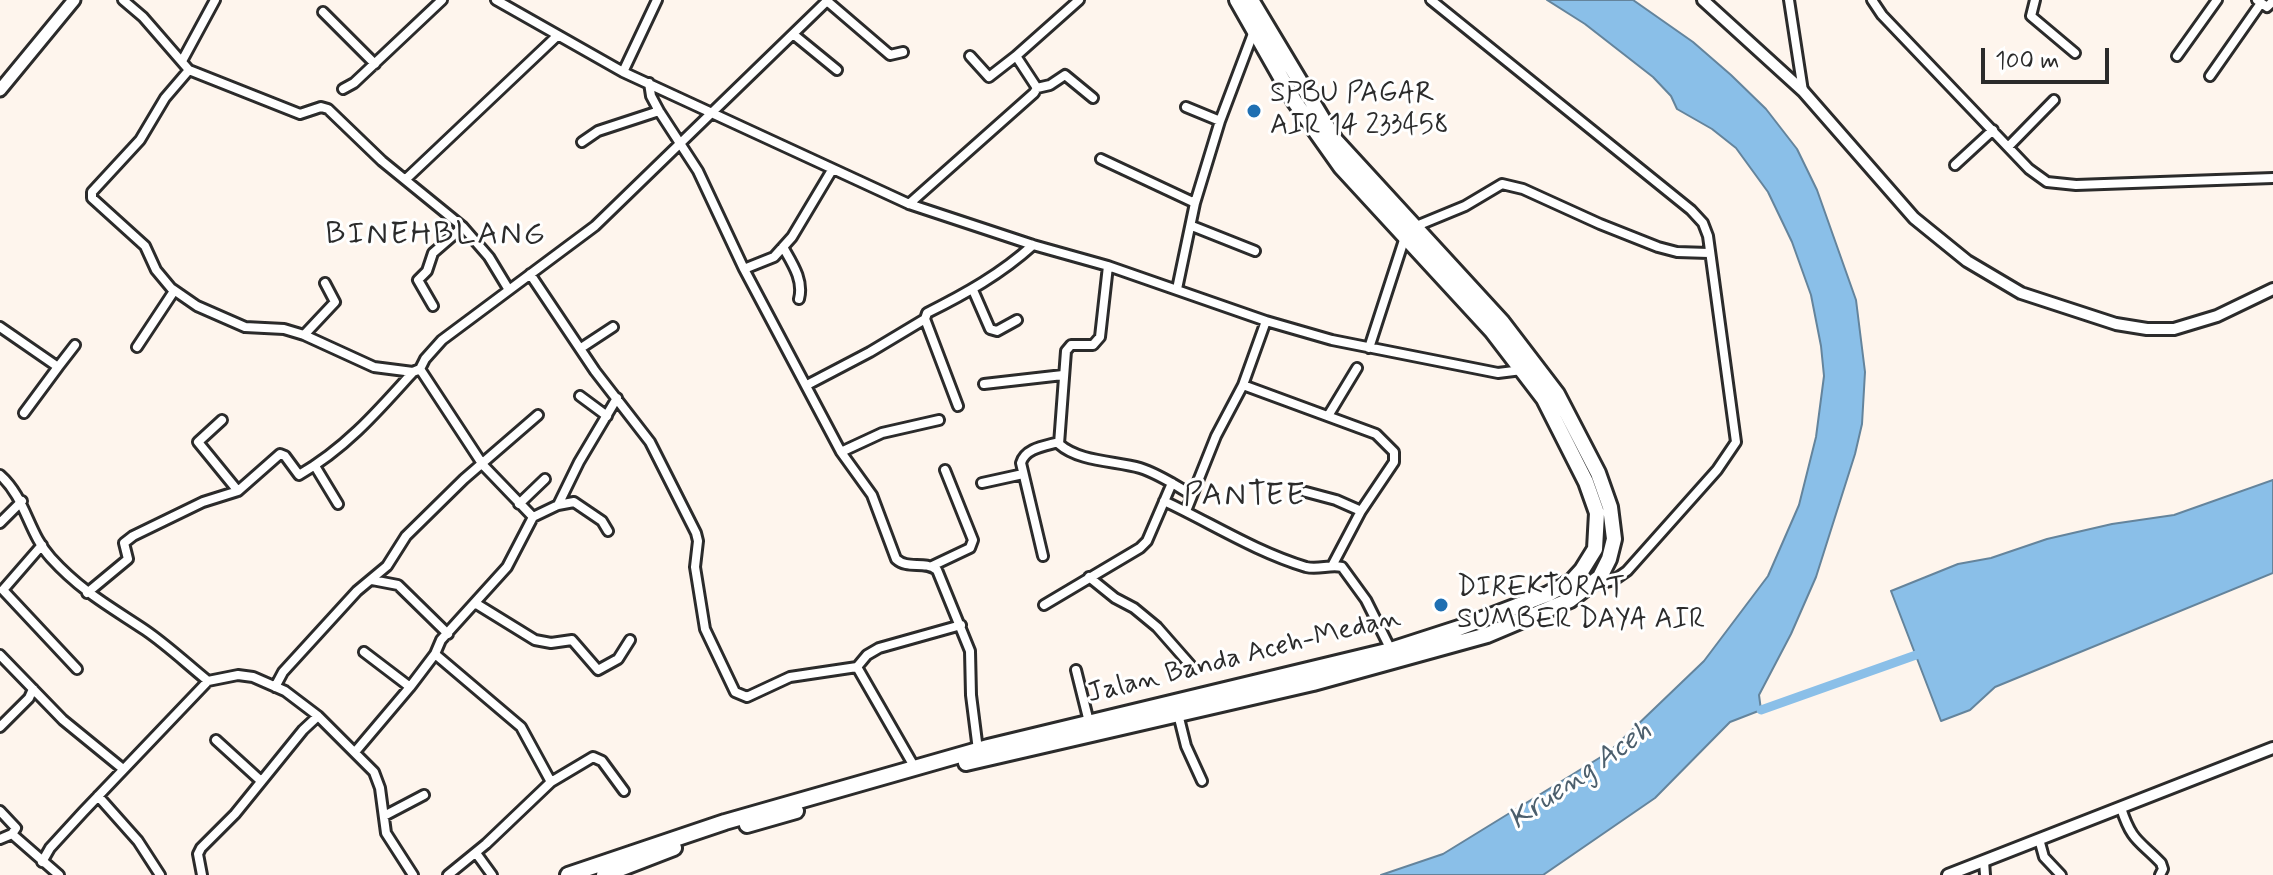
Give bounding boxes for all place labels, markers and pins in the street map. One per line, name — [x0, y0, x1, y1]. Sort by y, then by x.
place label: SPBU PAGAR AIR 14 233458 — [1270, 78, 1449, 144]
marker: SPBU PAGAR AIR 14 233458 — [1245, 102, 1263, 120]
place label: DIREKTORAT SUMBER DAYA AIR — [1457, 572, 1705, 638]
marker: DIREKTORAT SUMBER DAYA AIR — [1432, 596, 1450, 614]

